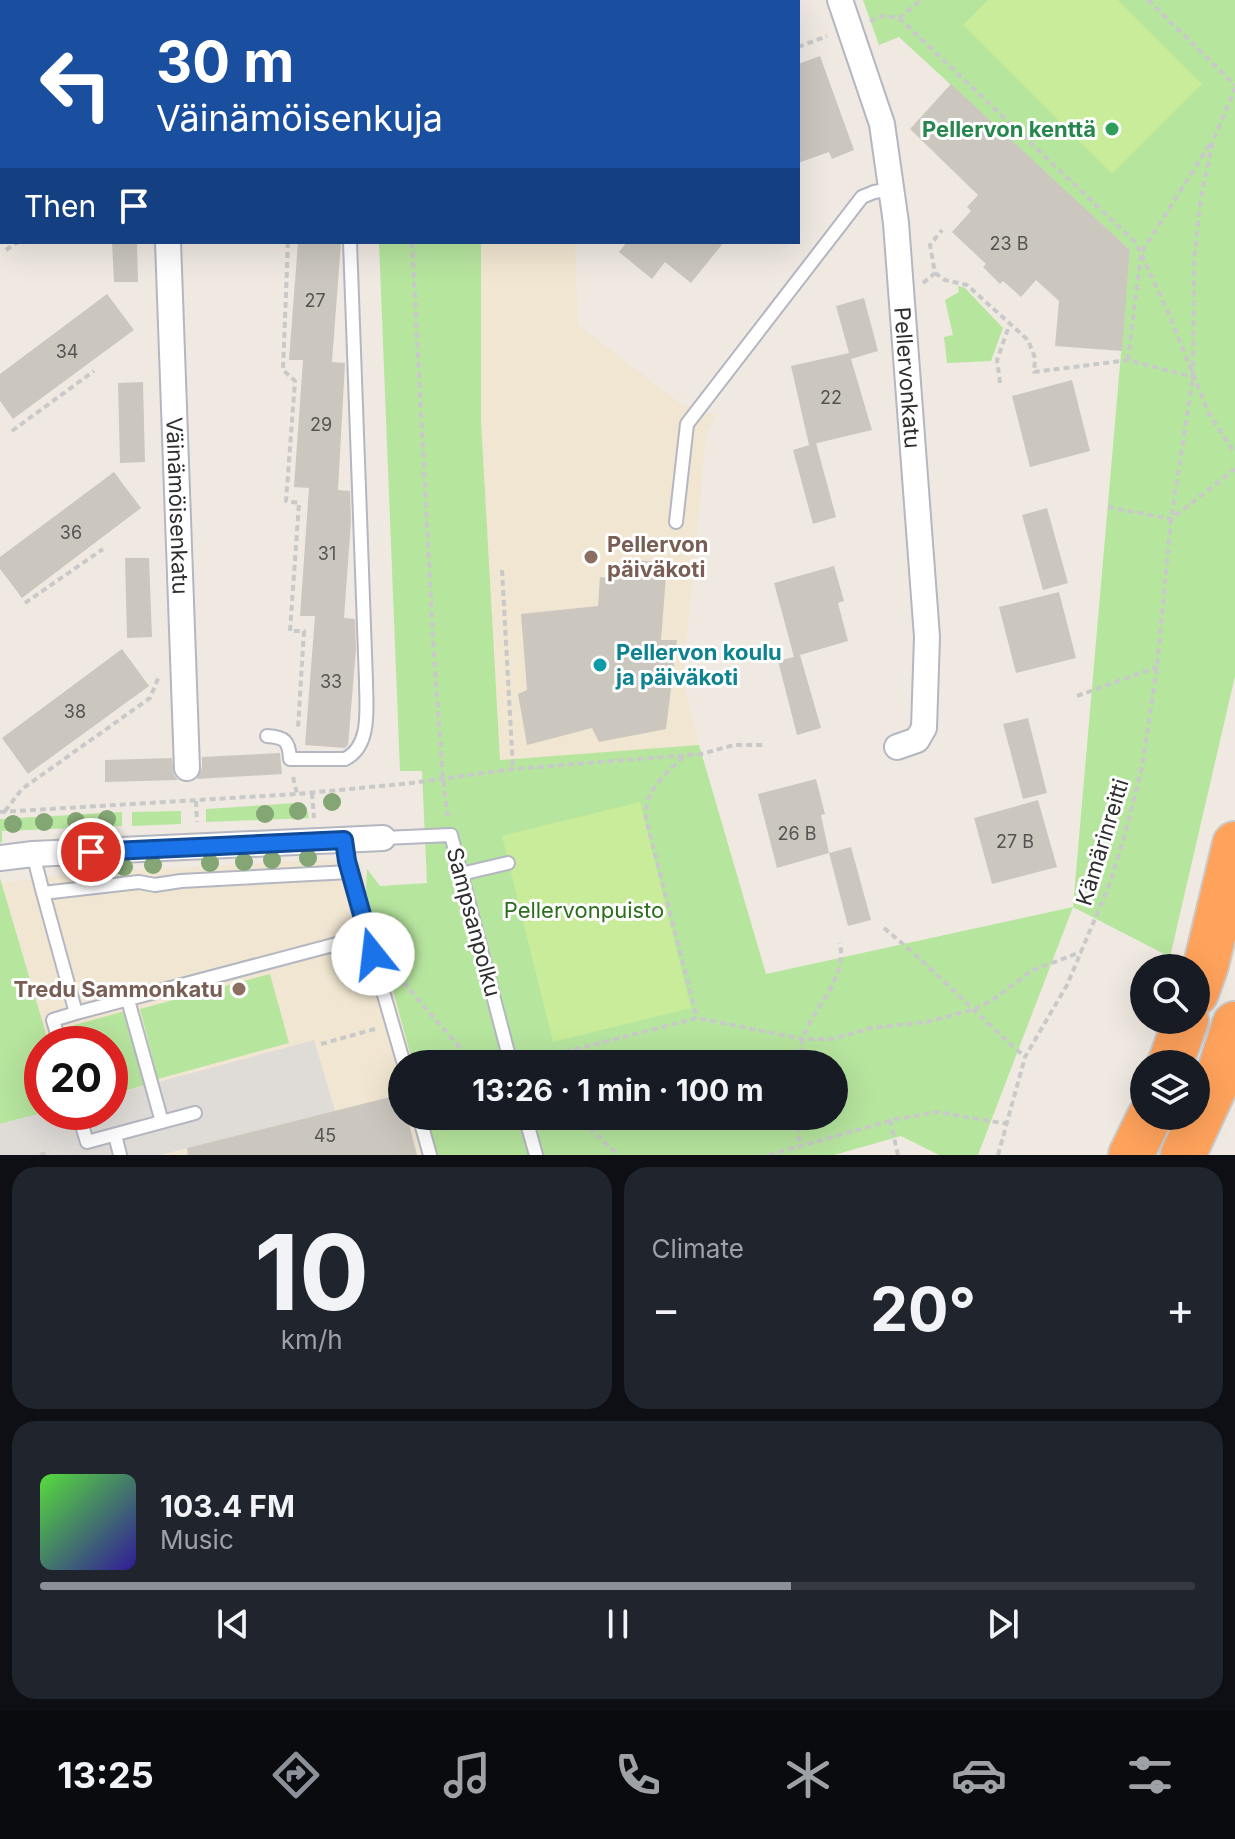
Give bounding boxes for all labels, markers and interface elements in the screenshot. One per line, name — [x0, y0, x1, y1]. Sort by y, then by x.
text: 30 m — [156, 28, 294, 96]
icon: left — [24, 32, 128, 136]
text: Väinämöisenkuja — [156, 96, 443, 140]
place label: Pellervon kenttä — [922, 116, 1096, 142]
marker: Pellervon kenttä — [1103, 120, 1121, 138]
icon: arrive — [112, 184, 156, 228]
text: Then — [24, 188, 96, 224]
house number: 23 B — [990, 233, 1028, 254]
house number: 27 — [304, 290, 326, 311]
street label: Pellervonkatu — [889, 306, 926, 449]
house number: 34 — [56, 341, 78, 362]
house number: 22 — [820, 387, 842, 408]
house number: 29 — [310, 414, 332, 435]
street label: Väinämöisenkatu — [161, 417, 194, 595]
house number: 36 — [60, 522, 82, 543]
place label: Pellervon päiväkoti — [607, 531, 709, 582]
house number: 31 — [318, 543, 336, 564]
marker: Pellervon päiväkoti — [582, 548, 600, 566]
place label: Pellervon koulu ja päiväkoti — [615, 639, 782, 690]
marker: Pellervon koulu ja päiväkoti — [591, 656, 609, 674]
house number: 33 — [320, 671, 342, 692]
house number: 38 — [64, 701, 86, 722]
street label: Kämärinreitti — [1070, 776, 1134, 908]
pin — [57, 818, 125, 886]
house number: 26 B — [778, 823, 816, 844]
icon: arrive — [69, 830, 113, 874]
house number: 27 B — [996, 831, 1034, 852]
street label: Sampsanpolku — [442, 845, 506, 999]
park label: Pellervonpuisto — [504, 897, 664, 923]
position arrow — [331, 912, 415, 996]
map controls — [1130, 954, 1210, 1130]
button: search — [1130, 954, 1210, 1034]
place label: Tredu Sammonkatu — [13, 976, 223, 1002]
marker: Tredu Sammonkatu — [230, 980, 248, 998]
speed limit sign: 20 — [24, 1026, 128, 1130]
button: layers — [1130, 1050, 1210, 1130]
text: 13:26 · 1 min · 100 m — [472, 1072, 764, 1108]
house number: 45 — [314, 1125, 336, 1146]
text: 10 — [254, 1209, 369, 1335]
text: Climate — [652, 1233, 744, 1264]
text: 20° — [870, 1273, 976, 1345]
text: − — [652, 1282, 681, 1336]
text: + — [1166, 1282, 1195, 1336]
text: km/h — [281, 1324, 343, 1355]
text: 103.4 FM — [160, 1488, 295, 1524]
text: Music — [160, 1524, 234, 1555]
icon: previous — [211, 1602, 255, 1646]
icon: pause — [596, 1602, 640, 1646]
icon: next — [981, 1602, 1025, 1646]
icon: directions — [268, 1747, 324, 1803]
icon: music — [439, 1747, 495, 1803]
icon: phone — [610, 1747, 666, 1803]
icon: climate — [780, 1747, 836, 1803]
icon: car — [951, 1747, 1007, 1803]
icon: filters — [1122, 1747, 1178, 1803]
text: 13:25 — [57, 1753, 154, 1797]

